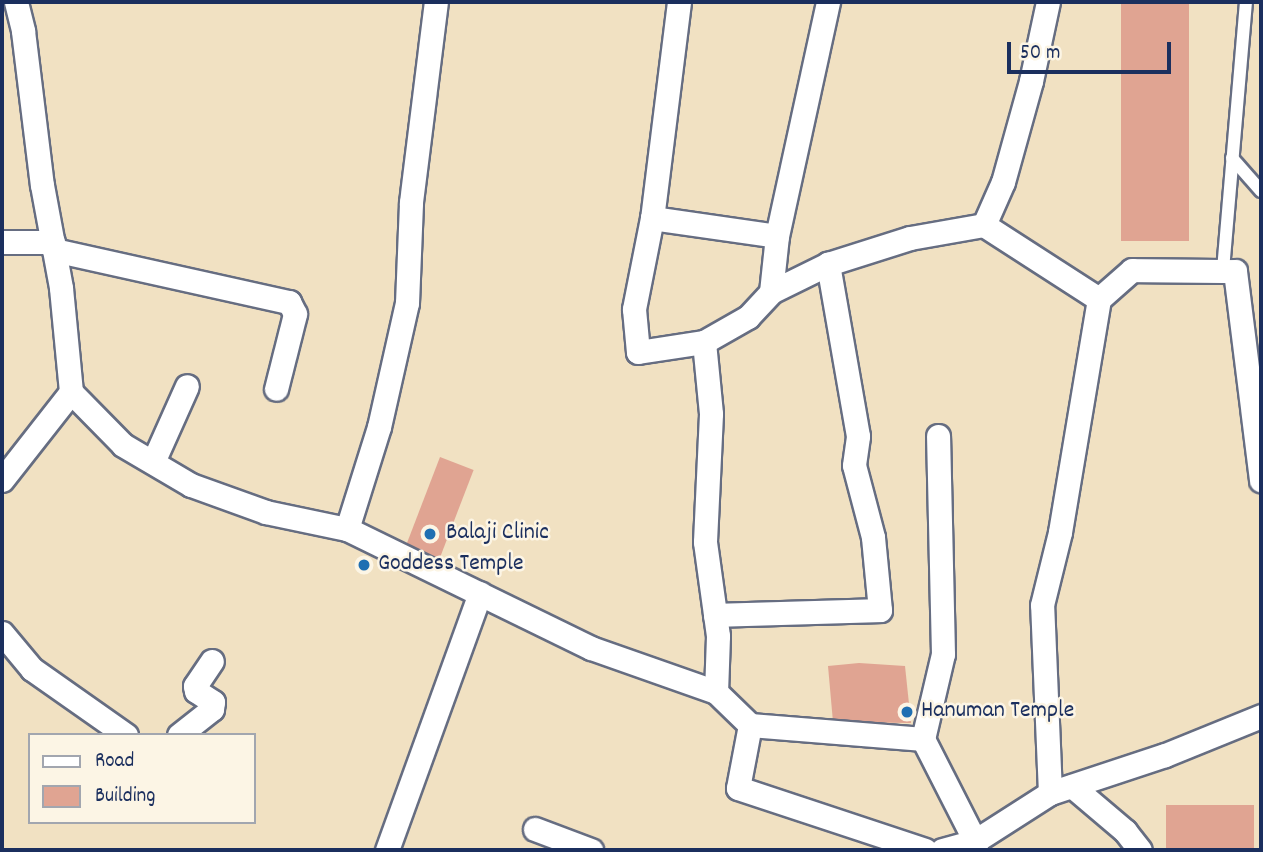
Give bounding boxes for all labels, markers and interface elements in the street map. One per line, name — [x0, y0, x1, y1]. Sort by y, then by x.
scale bar — [1011, 28, 1176, 72]
text: 50 m — [1020, 39, 1060, 69]
place label: Balaji Clinic — [446, 520, 549, 548]
marker: Balaji Clinic — [420, 524, 440, 544]
place label: Goddess Temple — [378, 551, 524, 579]
marker: Goddess Temple — [356, 557, 372, 573]
place label: Hanuman Temple — [921, 698, 1074, 726]
marker: Hanuman Temple — [899, 704, 915, 720]
legend — [28, 733, 256, 824]
text: Road — [95, 747, 134, 777]
text: Building — [95, 782, 155, 812]

